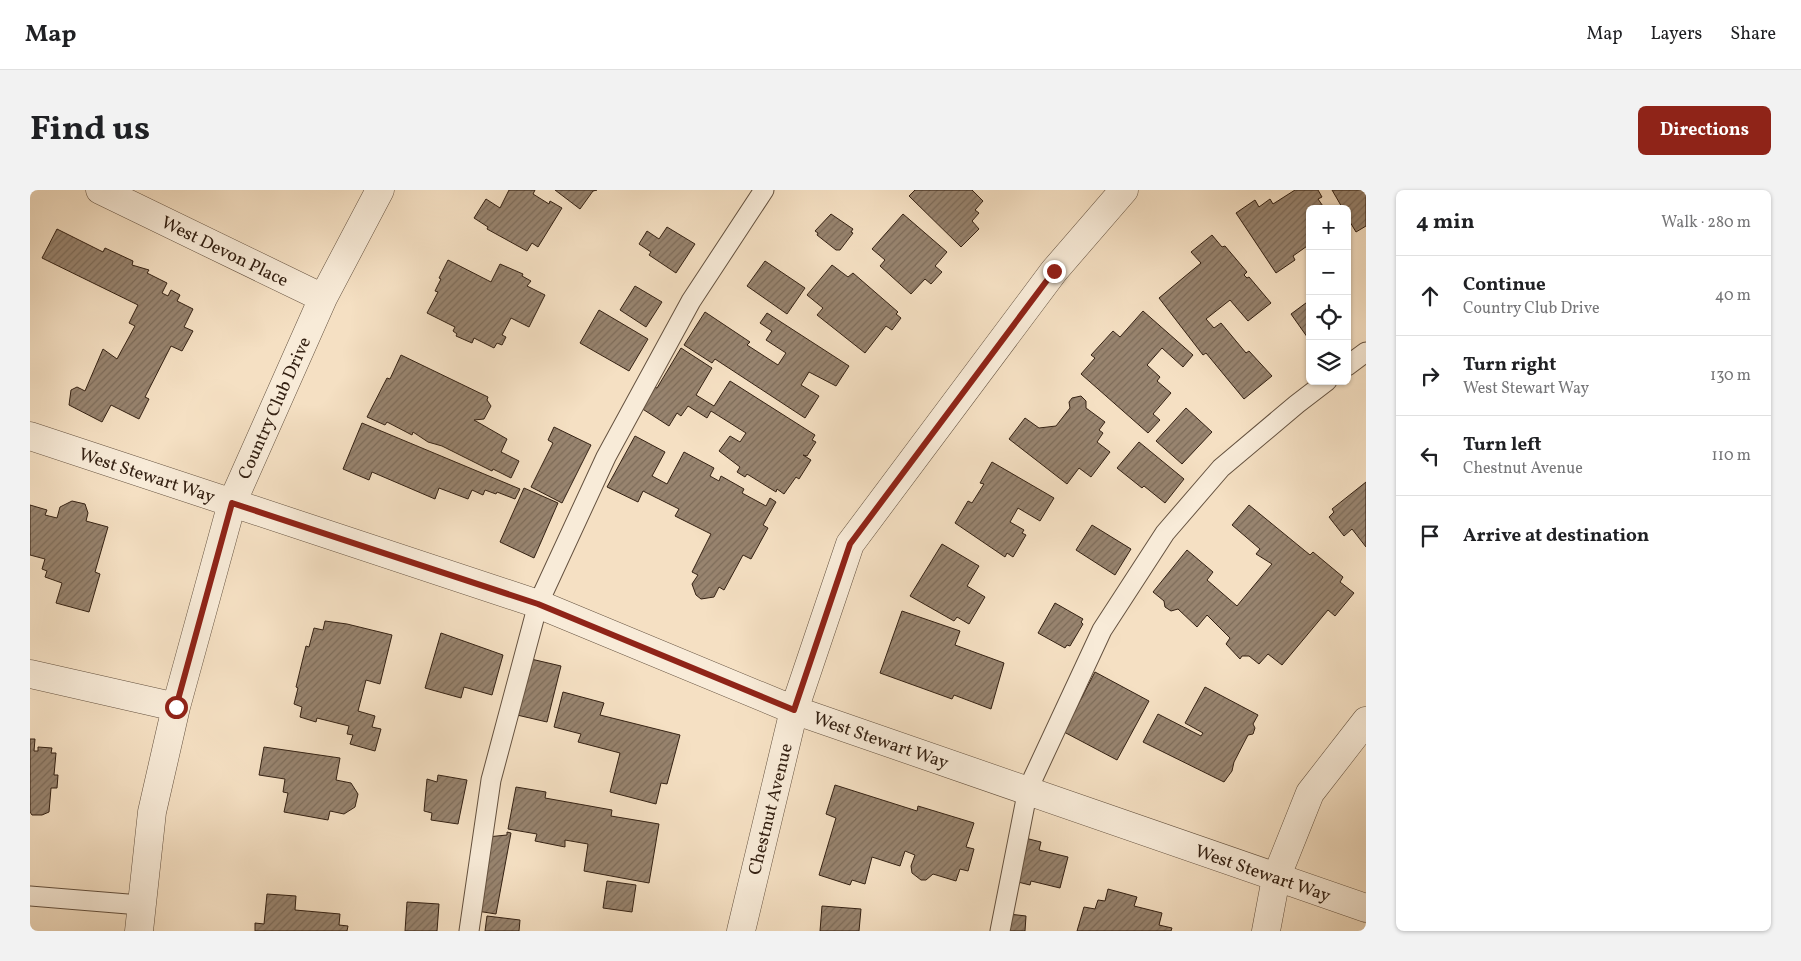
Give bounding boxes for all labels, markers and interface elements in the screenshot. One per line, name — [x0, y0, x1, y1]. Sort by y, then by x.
text: Map — [25, 18, 76, 52]
text: Map — [1586, 22, 1622, 47]
text: Layers — [1650, 22, 1702, 47]
text: Share — [1730, 22, 1776, 47]
text: Find us — [30, 106, 150, 154]
button: Directions — [1638, 106, 1771, 155]
map controls — [1306, 205, 1351, 385]
button: + — [1306, 205, 1351, 250]
text: 4 min — [1416, 208, 1475, 237]
street label: West Devon Place — [156, 211, 292, 294]
text: Walk · 280 m — [1661, 212, 1751, 234]
button: − — [1306, 250, 1351, 295]
route end — [1043, 260, 1066, 283]
text: Continue — [1463, 272, 1546, 298]
icon: ahead — [1416, 282, 1444, 310]
text: 40 m — [1715, 285, 1751, 307]
button: locate — [1306, 295, 1351, 340]
text: Country Club Drive — [1463, 298, 1600, 320]
street label: Country Club Drive — [233, 333, 318, 484]
button: layers — [1306, 340, 1351, 385]
text: Turn right — [1463, 352, 1556, 378]
icon: right — [1416, 362, 1444, 390]
text: 130 m — [1710, 365, 1751, 387]
text: West Stewart Way — [1463, 378, 1589, 400]
text: Turn left — [1463, 432, 1542, 458]
icon: left — [1416, 442, 1444, 470]
street label: West Stewart Way — [75, 443, 218, 510]
text: 110 m — [1712, 445, 1751, 467]
text: Chestnut Avenue — [1463, 458, 1583, 480]
icon: arrive — [1416, 522, 1444, 550]
text: Arrive at destination — [1463, 523, 1649, 549]
route start — [165, 696, 188, 719]
street label: West Stewart Way — [809, 706, 952, 776]
street label: Chestnut Avenue — [743, 741, 800, 878]
street label: West Stewart Way — [1191, 839, 1334, 909]

